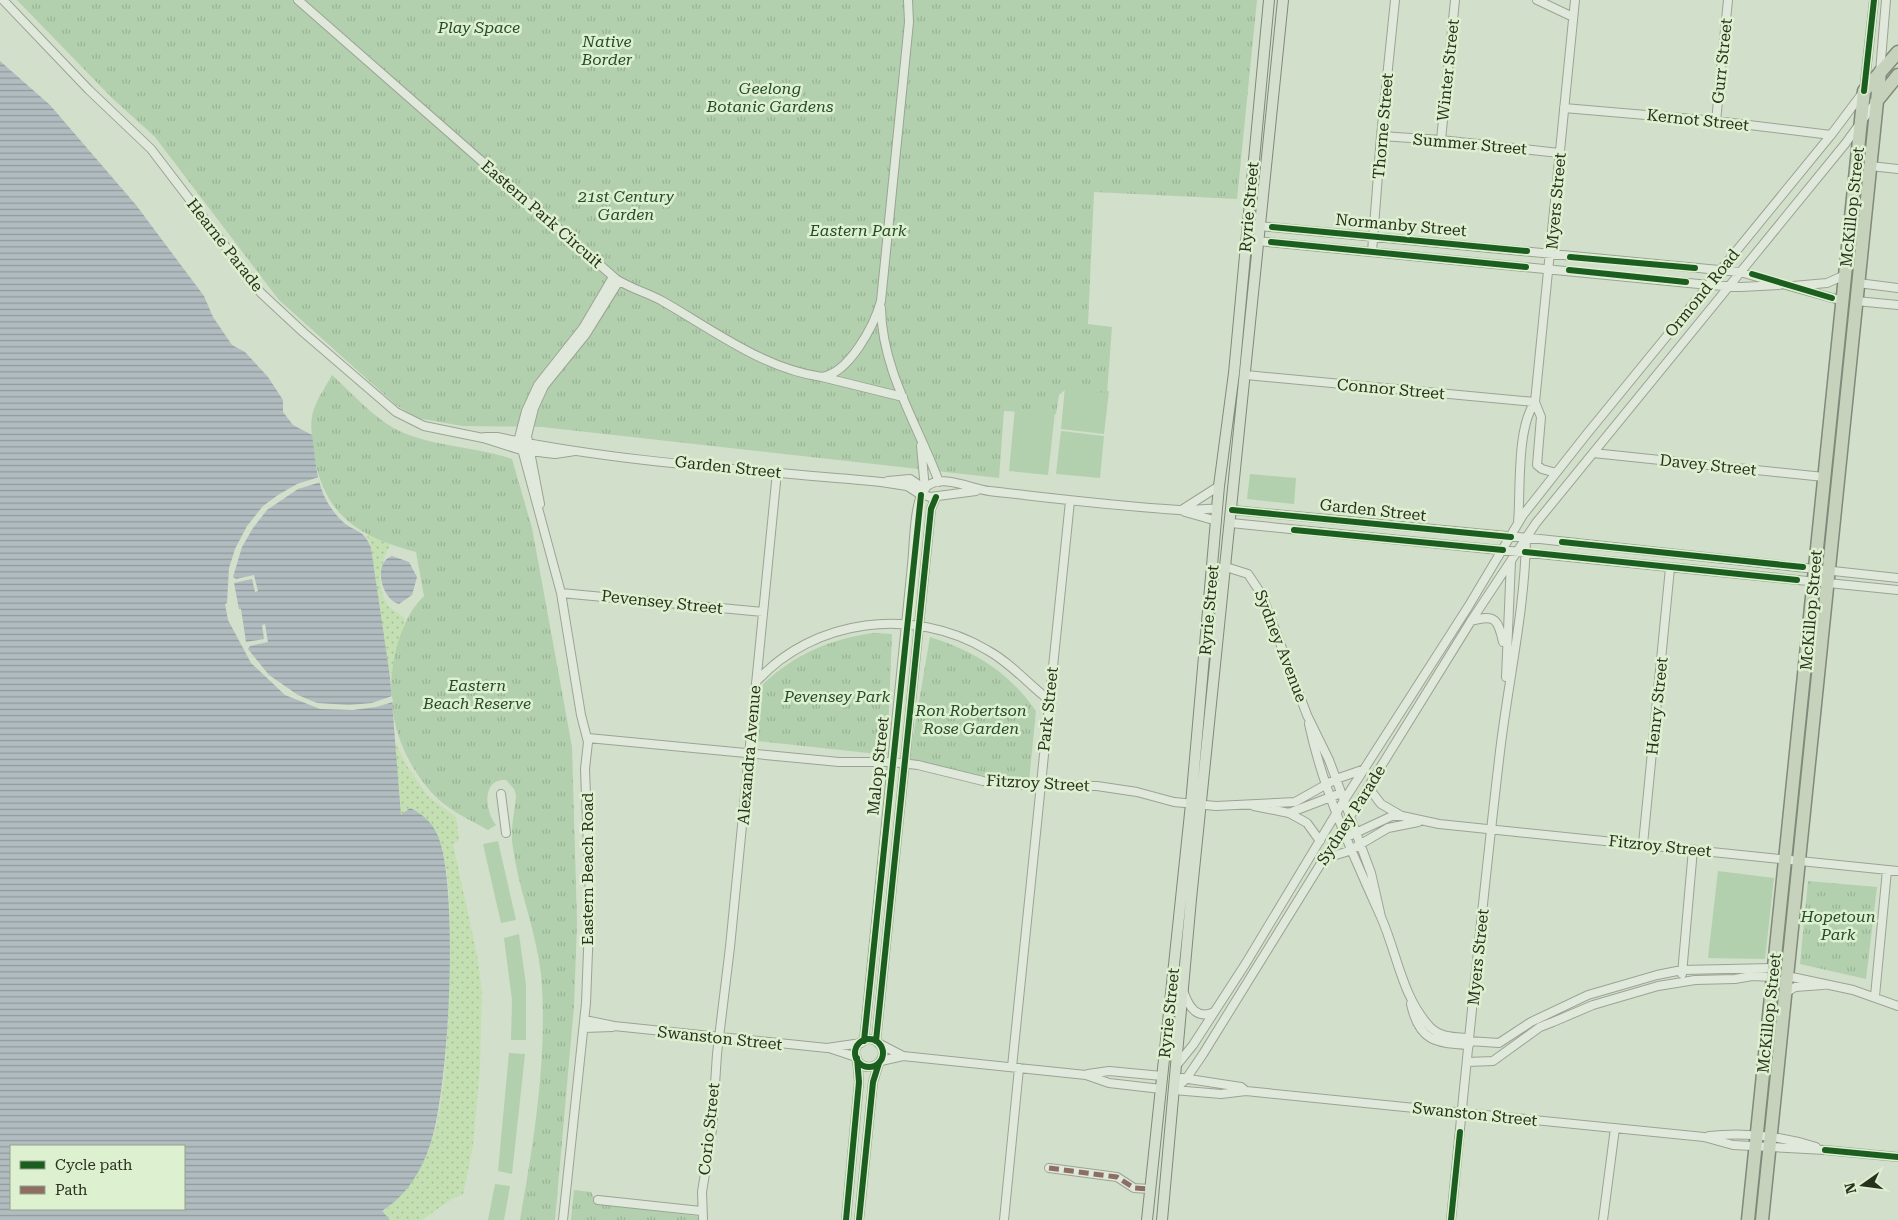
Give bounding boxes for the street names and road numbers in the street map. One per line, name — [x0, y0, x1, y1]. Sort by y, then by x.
street label: Gurr Street — [1708, 17, 1736, 105]
street label: Winter Street — [1433, 18, 1463, 122]
street label: Thorne Street — [1369, 72, 1397, 180]
street label: Kernot Street — [1646, 105, 1750, 135]
street label: Summer Street — [1412, 130, 1528, 158]
street label: McKillop Street — [1836, 146, 1868, 268]
street label: Myers Street — [1542, 152, 1570, 250]
street label: Eastern Park Circuit — [477, 156, 607, 272]
street label: Ryrie Street — [1236, 161, 1262, 253]
street label: Hearne Parade — [183, 195, 267, 295]
street label: Normanby Street — [1335, 210, 1467, 240]
street label: Ormond Road — [1661, 245, 1743, 341]
street label: Connor Street — [1336, 375, 1446, 403]
street label: Davey Street — [1658, 450, 1758, 480]
street label: Garden Street — [674, 452, 782, 482]
street label: Garden Street — [1319, 495, 1427, 525]
street label: McKillop Street — [1796, 549, 1826, 671]
street label: Ryrie Street — [1196, 564, 1222, 656]
street label: Pevensey Street — [600, 586, 724, 618]
street label: Sydney Avenue — [1251, 587, 1311, 705]
street label: Henry Street — [1642, 656, 1672, 756]
street label: Park Street — [1034, 666, 1062, 752]
street label: Alexandra Avenue — [733, 684, 765, 826]
street label: Malop Street — [863, 716, 893, 816]
street label: Sydney Parade — [1313, 761, 1389, 868]
street label: Fitzroy Street — [986, 771, 1090, 795]
street label: Eastern Beach Road — [578, 793, 597, 945]
street label: Fitzroy Street — [1607, 831, 1713, 861]
street label: Myers Street — [1463, 908, 1493, 1006]
street label: McKillop Street — [1753, 952, 1785, 1074]
street label: Ryrie Street — [1155, 967, 1183, 1059]
street label: Swanston Street — [657, 1022, 783, 1054]
street label: Corio Street — [695, 1082, 723, 1176]
street label: Swanston Street — [1412, 1098, 1538, 1130]

